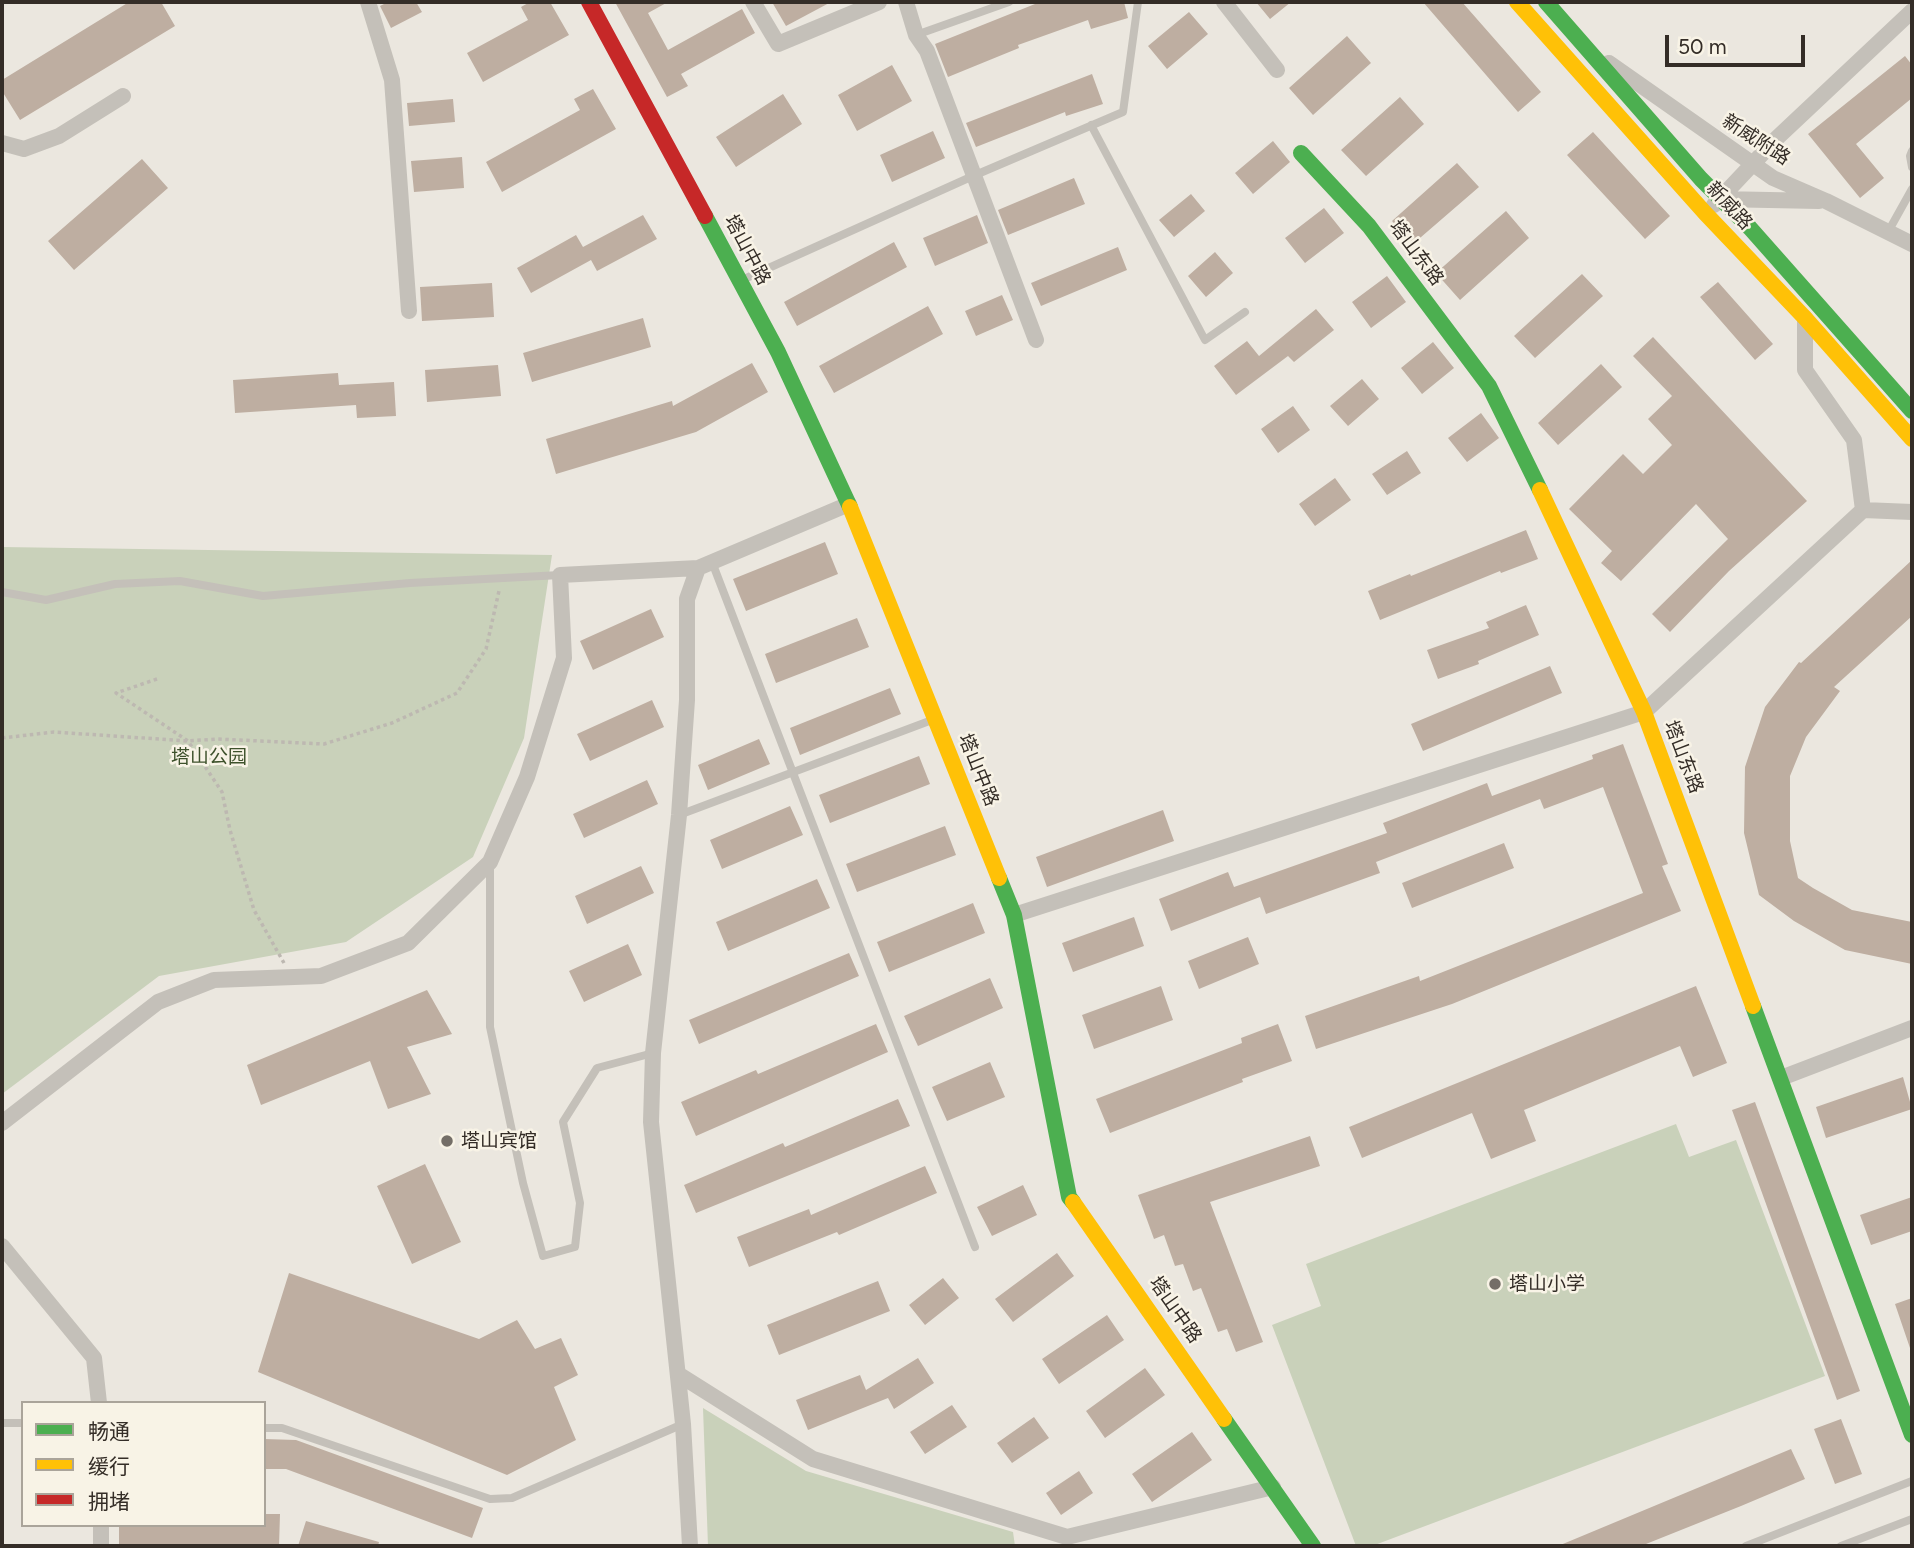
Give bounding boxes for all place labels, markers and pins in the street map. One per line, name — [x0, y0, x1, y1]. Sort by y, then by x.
place label: 塔山宾馆 — [461, 1130, 537, 1152]
marker: 塔山宾馆 — [439, 1133, 455, 1149]
place label: 塔山小学 — [1509, 1273, 1585, 1295]
marker: 塔山小学 — [1487, 1276, 1503, 1292]

